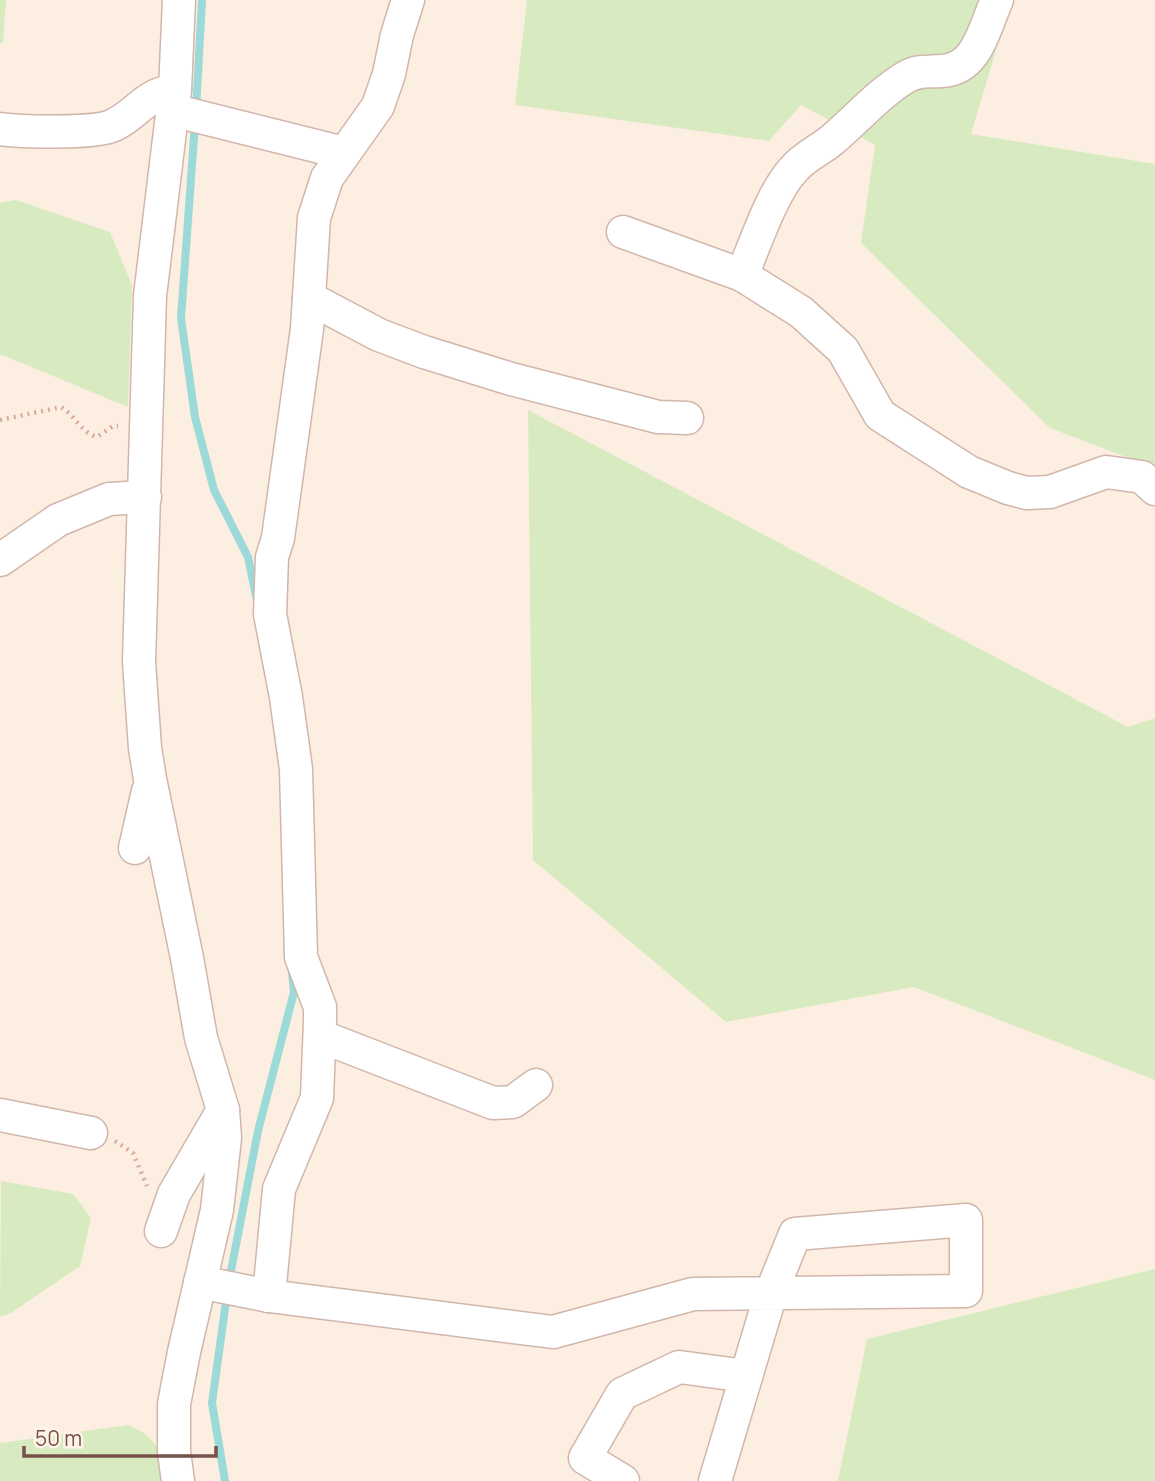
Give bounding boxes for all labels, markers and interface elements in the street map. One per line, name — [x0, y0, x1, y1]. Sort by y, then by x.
scale bar — [24, 1414, 217, 1458]
text: 50 m — [35, 1424, 82, 1452]

